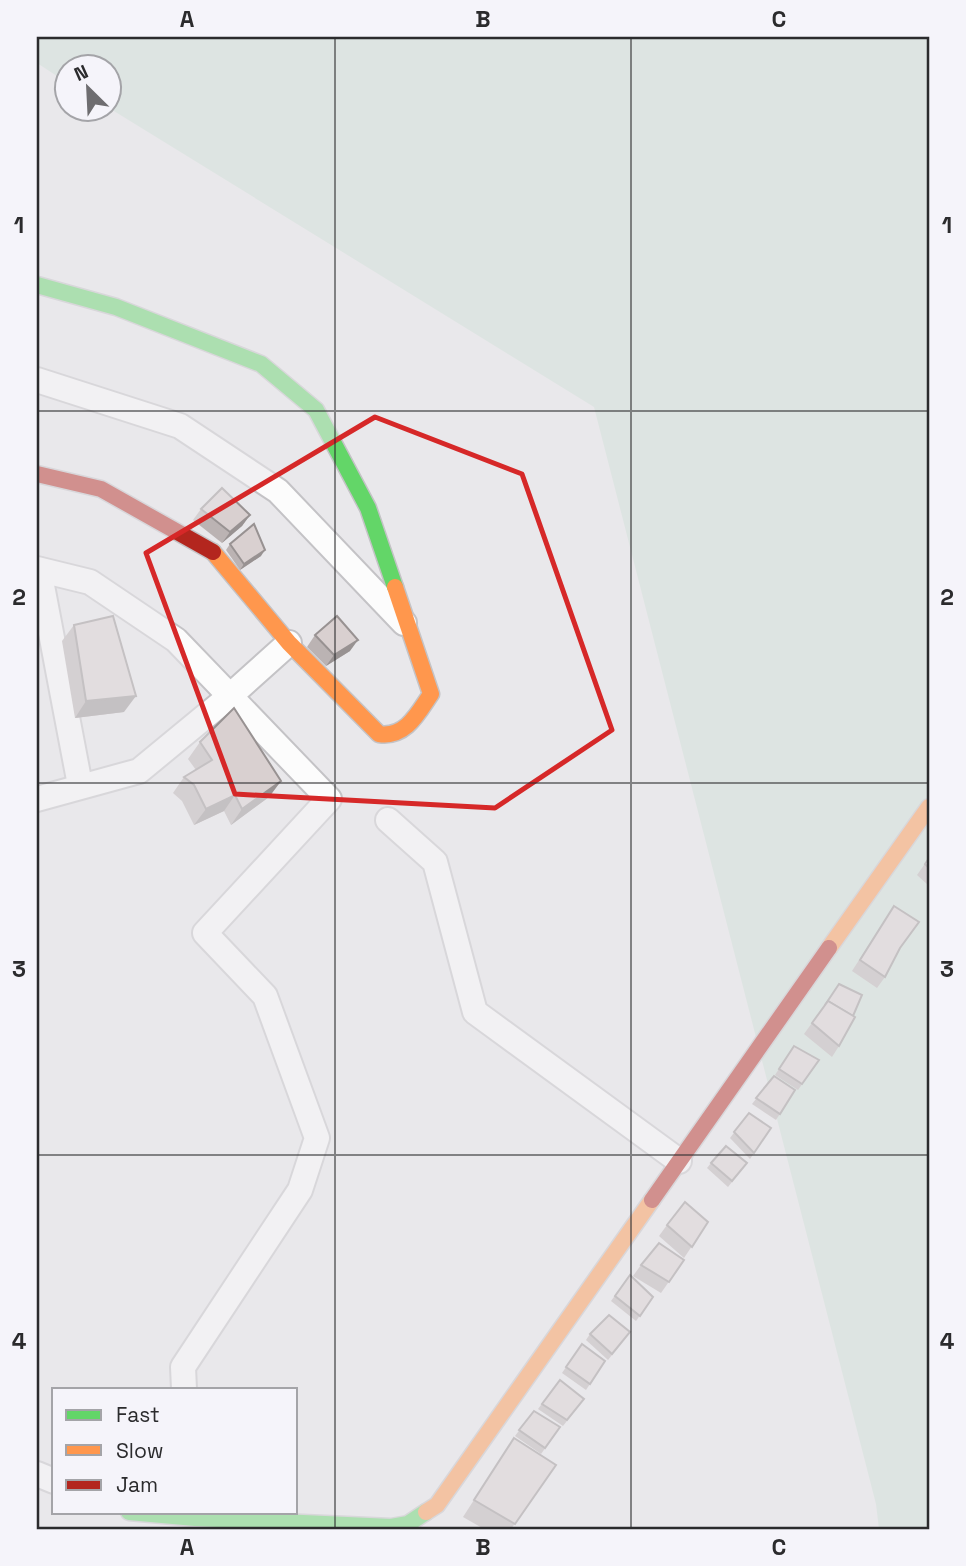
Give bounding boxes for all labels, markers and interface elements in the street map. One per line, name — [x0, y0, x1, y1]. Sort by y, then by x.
text: A — [180, 4, 195, 34]
text: B — [475, 4, 491, 34]
text: C — [772, 4, 786, 34]
north arrow — [52, 52, 122, 122]
text: N — [70, 59, 92, 87]
text: 1 — [14, 210, 24, 240]
text: 1 — [942, 210, 952, 240]
text: 2 — [12, 582, 26, 612]
text: 2 — [940, 582, 954, 612]
text: 3 — [12, 954, 26, 984]
text: 3 — [940, 954, 954, 984]
text: 4 — [12, 1326, 27, 1356]
text: 4 — [940, 1326, 955, 1356]
legend — [52, 1388, 298, 1514]
text: Fast — [116, 1401, 160, 1428]
text: Slow — [116, 1437, 164, 1464]
text: Jam — [116, 1471, 158, 1498]
text: A — [180, 1532, 195, 1562]
text: B — [475, 1532, 491, 1562]
text: C — [772, 1532, 786, 1562]

